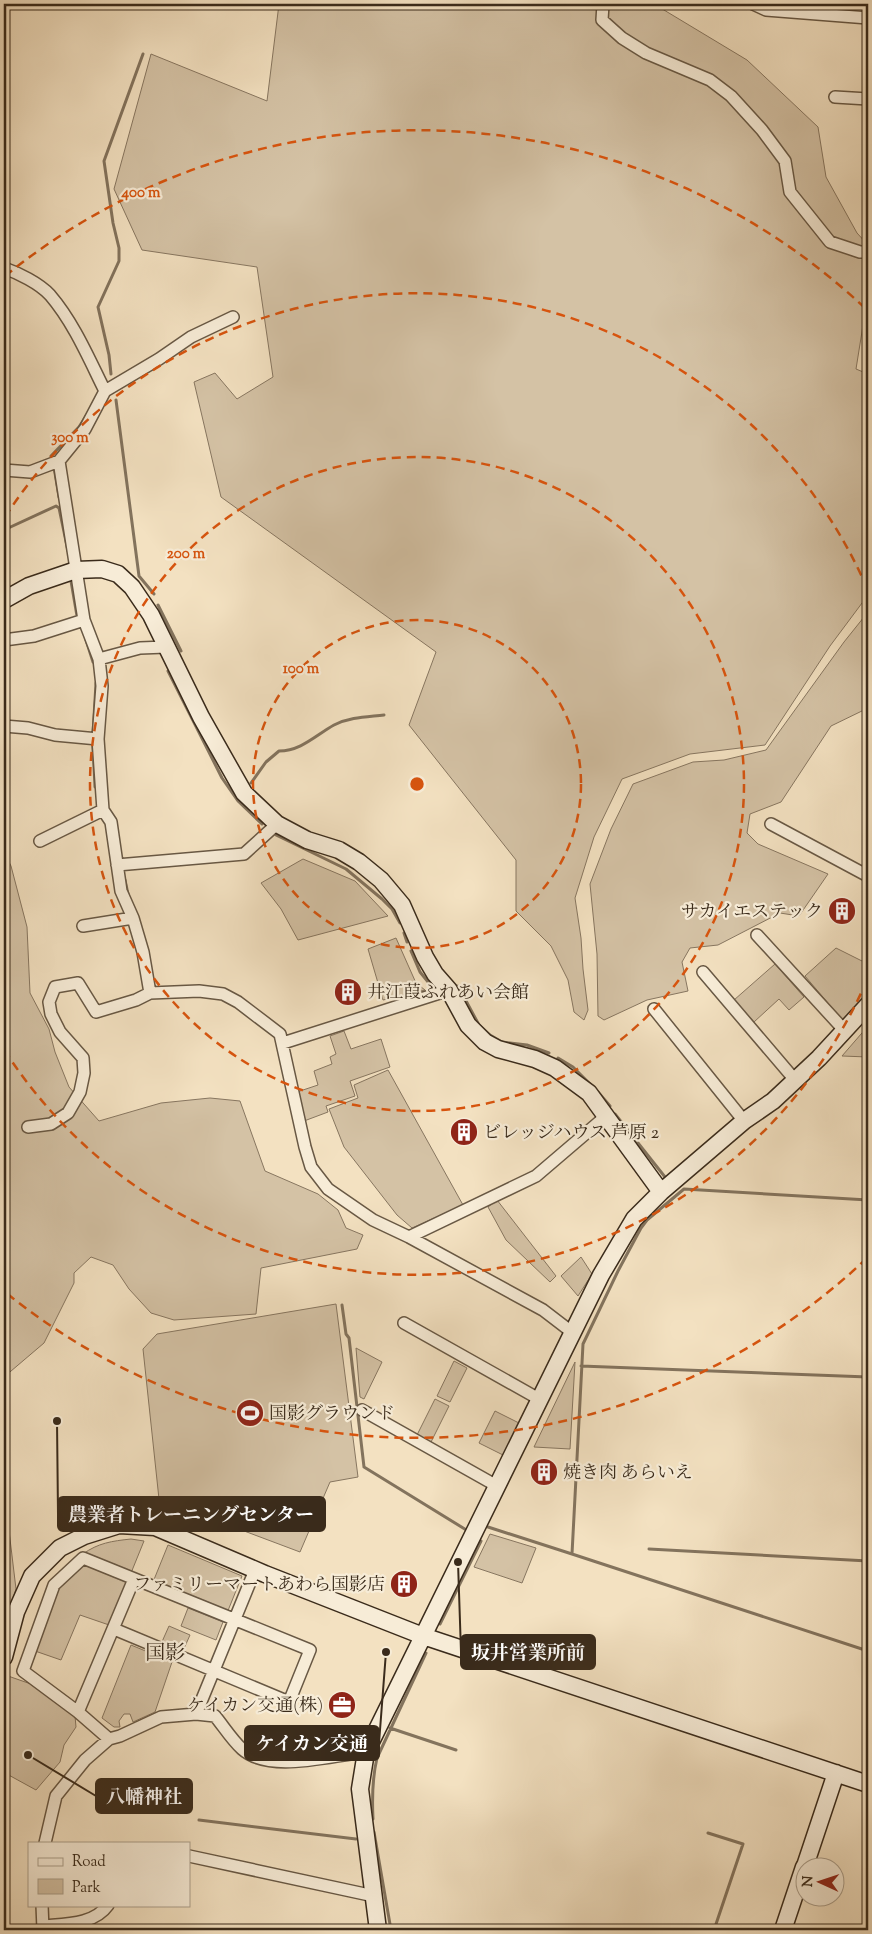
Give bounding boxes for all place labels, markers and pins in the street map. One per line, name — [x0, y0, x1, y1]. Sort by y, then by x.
centre of rings — [408, 775, 426, 793]
building icon: サカイエステック — [827, 896, 857, 926]
place label: サカイエステック — [681, 900, 823, 926]
building icon: 井江葭ふれあい会館 — [333, 977, 363, 1007]
place label: 井江葭ふれあい会館 — [367, 981, 529, 1007]
building icon: ビレッジハウス 芦原 2 — [449, 1117, 479, 1147]
place label: ビレッジハウス 芦原 2 — [483, 1121, 660, 1147]
sports icon: 国影グラウンド — [235, 1398, 265, 1428]
place label: 国影グラウンド — [269, 1402, 395, 1428]
building icon: 焼き肉 あらいえ — [529, 1457, 559, 1487]
place label: 焼き肉 あらいえ — [563, 1461, 693, 1487]
callout: 農業者トレーニングセンター — [58, 1497, 325, 1531]
building icon: ファミリーマートあわら国影店 — [389, 1569, 419, 1599]
place label: ファミリーマートあわら国影店 — [133, 1573, 385, 1599]
callout: 坂井営業所前 — [461, 1635, 595, 1669]
office icon: ケイカン交通(株) — [327, 1690, 357, 1720]
place label: ケイカン交通(株) — [187, 1694, 323, 1720]
callout: ケイカン交通 — [245, 1726, 379, 1760]
callout: 八幡神社 — [96, 1779, 192, 1813]

